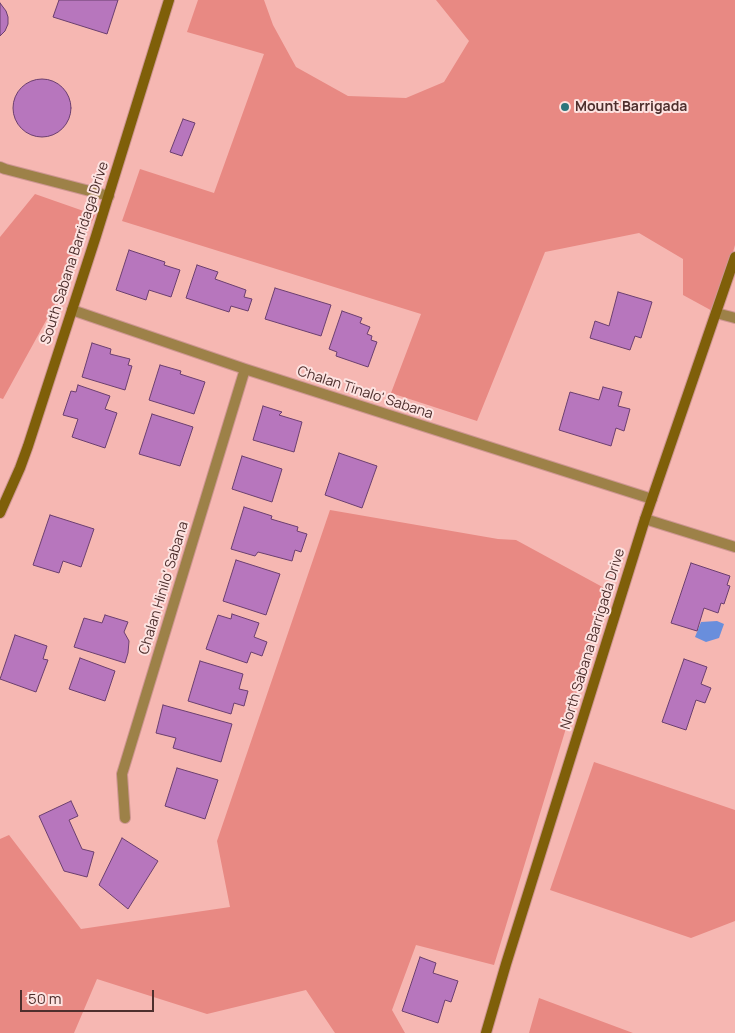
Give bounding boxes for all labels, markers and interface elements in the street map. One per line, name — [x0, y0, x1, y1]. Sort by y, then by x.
place label: Mount Barrigada — [575, 99, 687, 115]
marker: Mount Barrigada — [559, 101, 571, 113]
street label: South Sabana Barridaga Drive — [38, 160, 112, 346]
street label: Chalan Tinalo' Sabana — [295, 363, 435, 423]
street label: Chalan Hinilo' Sabana — [136, 519, 192, 657]
street label: North Sabana Barrigada Drive — [557, 546, 629, 732]
scale bar — [22, 980, 156, 1012]
text: 50 m — [28, 988, 62, 1009]

